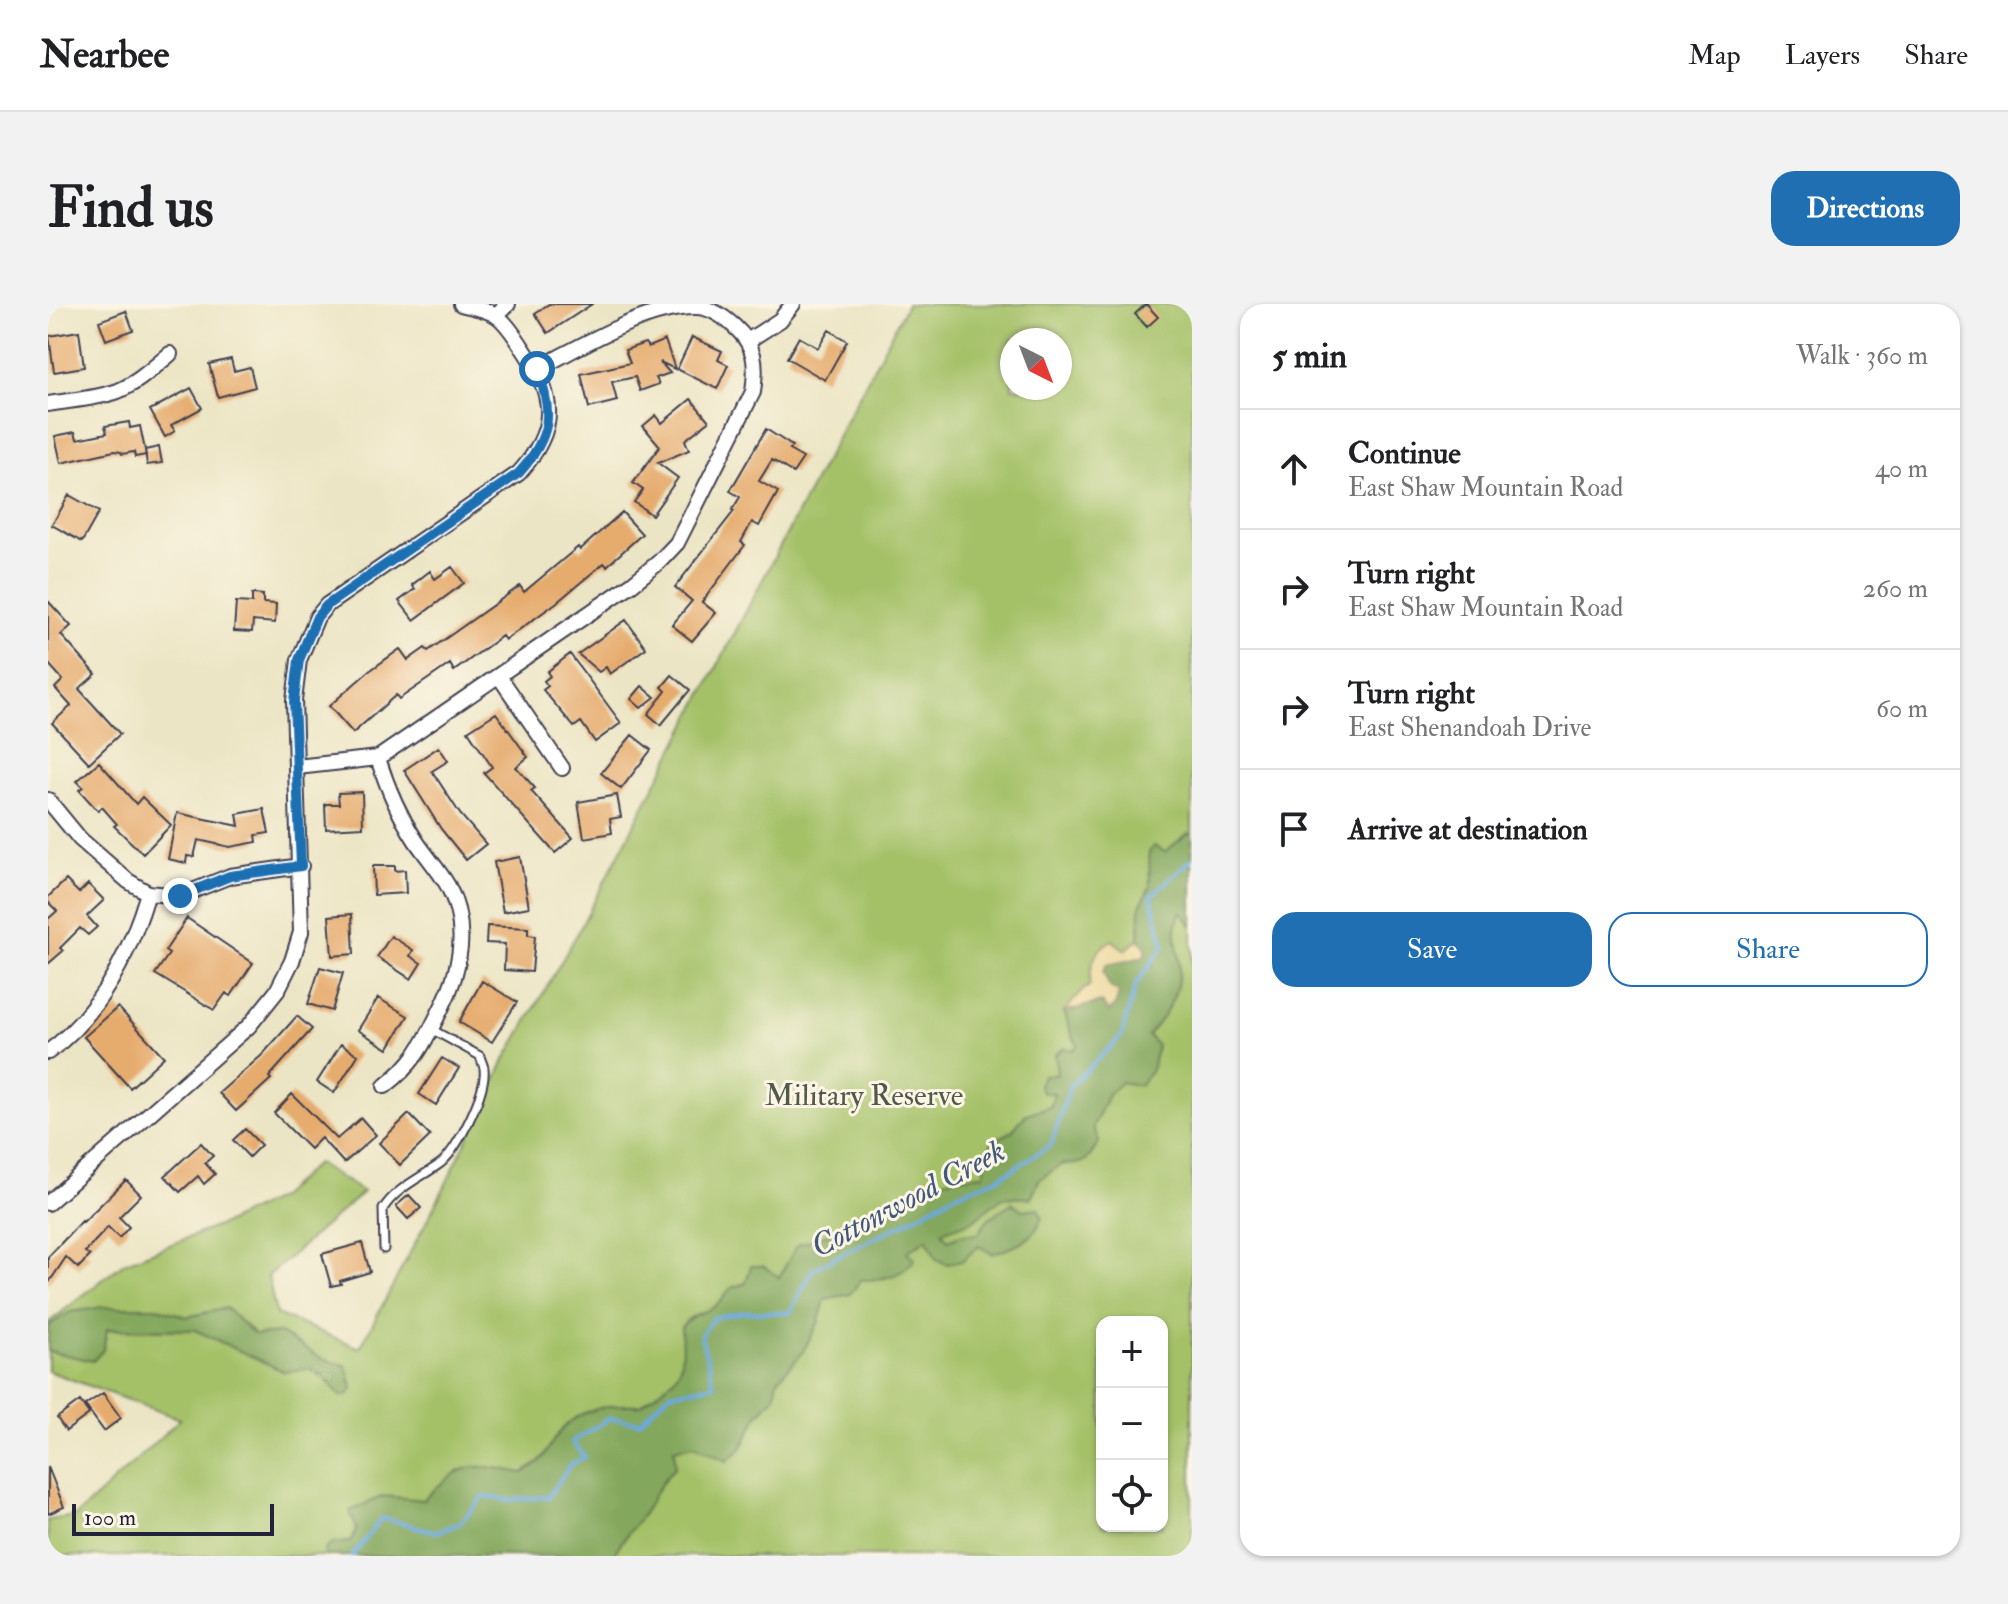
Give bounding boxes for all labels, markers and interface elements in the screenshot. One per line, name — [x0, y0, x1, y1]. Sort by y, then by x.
text: Nearbee — [40, 31, 169, 79]
text: Map — [1688, 38, 1741, 73]
text: Layers — [1785, 38, 1860, 73]
text: Share — [1904, 38, 1968, 73]
button: Directions — [1771, 171, 1960, 246]
text: Find us — [48, 173, 214, 244]
north arrow — [1000, 328, 1072, 400]
text: 5 min — [1272, 335, 1347, 378]
text: Walk · 360 m — [1796, 340, 1928, 372]
route start — [519, 351, 555, 387]
text: Continue — [1348, 435, 1461, 472]
icon: ahead — [1272, 447, 1316, 491]
text: 40 m — [1875, 453, 1928, 485]
text: East Shaw Mountain Road — [1348, 472, 1623, 504]
text: Turn right — [1348, 555, 1475, 592]
icon: right — [1272, 567, 1316, 611]
text: 260 m — [1863, 573, 1928, 605]
text: East Shaw Mountain Road — [1348, 592, 1623, 624]
text: Turn right — [1348, 675, 1475, 712]
icon: right — [1272, 687, 1316, 731]
text: 60 m — [1876, 693, 1928, 725]
text: East Shenandoah Drive — [1348, 712, 1591, 744]
icon: arrive — [1272, 807, 1316, 851]
text: Arrive at destination — [1348, 811, 1588, 848]
route end — [162, 878, 198, 914]
button: Save — [1272, 912, 1592, 987]
button: Share — [1608, 912, 1928, 987]
park label: Military Reserve — [765, 1077, 963, 1114]
water label: Cottonwood Creek — [804, 1131, 1012, 1267]
map controls — [1096, 1316, 1168, 1532]
button: + — [1096, 1316, 1168, 1388]
button: − — [1096, 1388, 1168, 1460]
button: locate — [1096, 1460, 1168, 1532]
scale bar — [72, 1500, 274, 1536]
text: 100 m — [84, 1504, 136, 1532]

